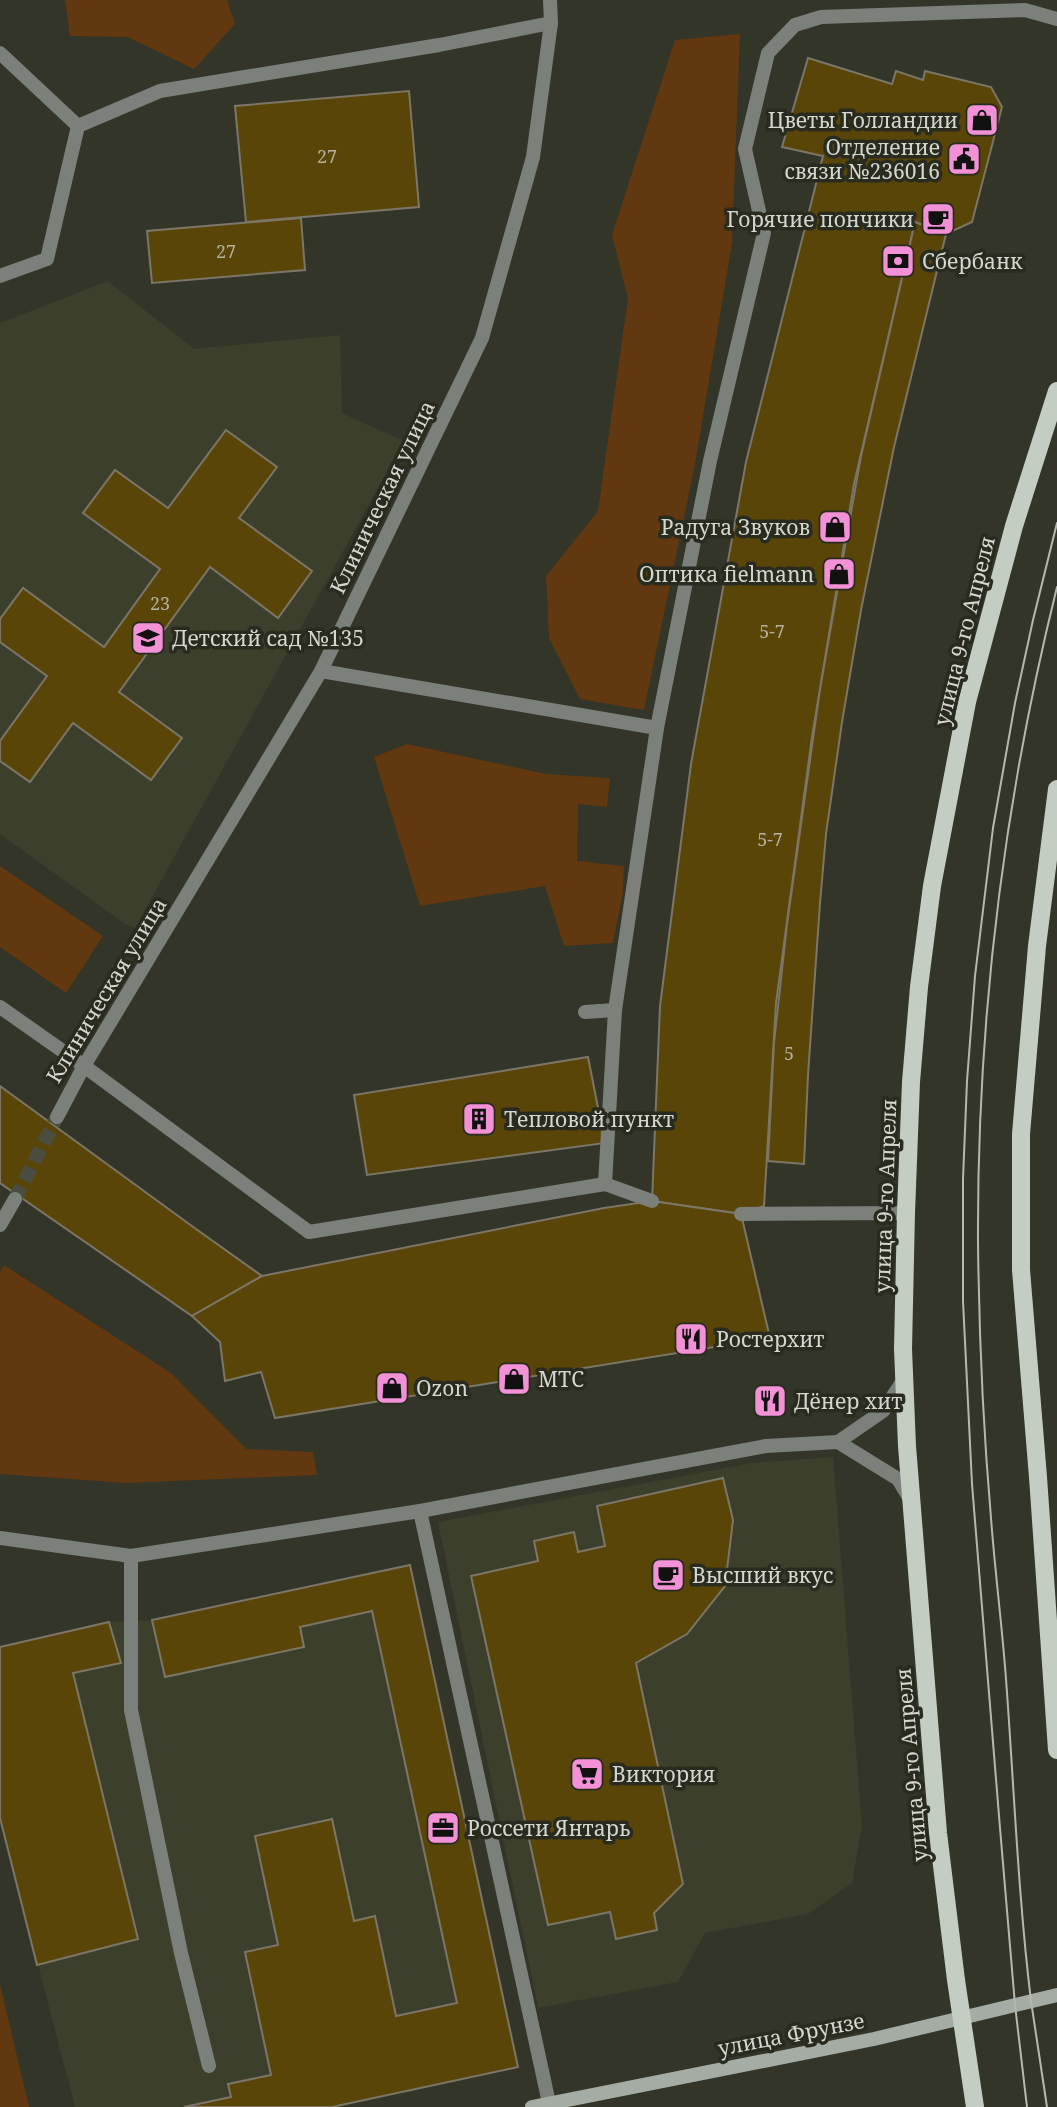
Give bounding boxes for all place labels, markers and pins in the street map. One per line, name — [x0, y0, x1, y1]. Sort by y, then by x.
shop icon: Цветы Голландии — [963, 101, 1001, 139]
place label: Цветы Голландии — [768, 106, 958, 134]
place label: Отделение связи №236016 — [784, 133, 940, 185]
public building icon: Отделение связи №236016 — [945, 140, 983, 178]
cafe icon: Горячие пончики — [919, 200, 957, 238]
place label: Горячие пончики — [726, 205, 914, 233]
bank icon: Сбербанк — [879, 242, 917, 280]
place label: Сбербанк — [922, 247, 1023, 275]
shop icon: Радуга Звуков — [816, 508, 854, 546]
place label: Радуга Звуков — [661, 513, 810, 541]
shop icon: Оптика fielmann — [820, 555, 858, 593]
place label: Оптика fielmann — [639, 560, 814, 588]
school or university icon: Детский сад №135 — [129, 619, 167, 657]
place label: Детский сад №135 — [172, 624, 364, 652]
building icon: Тепловой пункт — [460, 1100, 498, 1138]
place label: Тепловой пункт — [504, 1105, 674, 1133]
restaurant icon: Ростерхит — [672, 1320, 710, 1358]
place label: Ростерхит — [716, 1325, 824, 1353]
shop icon: МТС — [495, 1360, 533, 1398]
place label: МТС — [538, 1365, 584, 1393]
shop icon: Ozon — [373, 1369, 411, 1407]
place label: Ozon — [416, 1374, 468, 1402]
restaurant icon: Дёнер хит — [751, 1382, 789, 1420]
place label: Дёнер хит — [794, 1387, 902, 1415]
cafe icon: Высший вкус — [649, 1556, 687, 1594]
place label: Высший вкус — [692, 1561, 833, 1589]
supermarket icon: Виктория — [568, 1755, 606, 1793]
place label: Виктория — [612, 1760, 715, 1788]
office icon: Россети Янтарь — [424, 1809, 462, 1847]
place label: Россети Янтарь — [467, 1814, 630, 1842]

